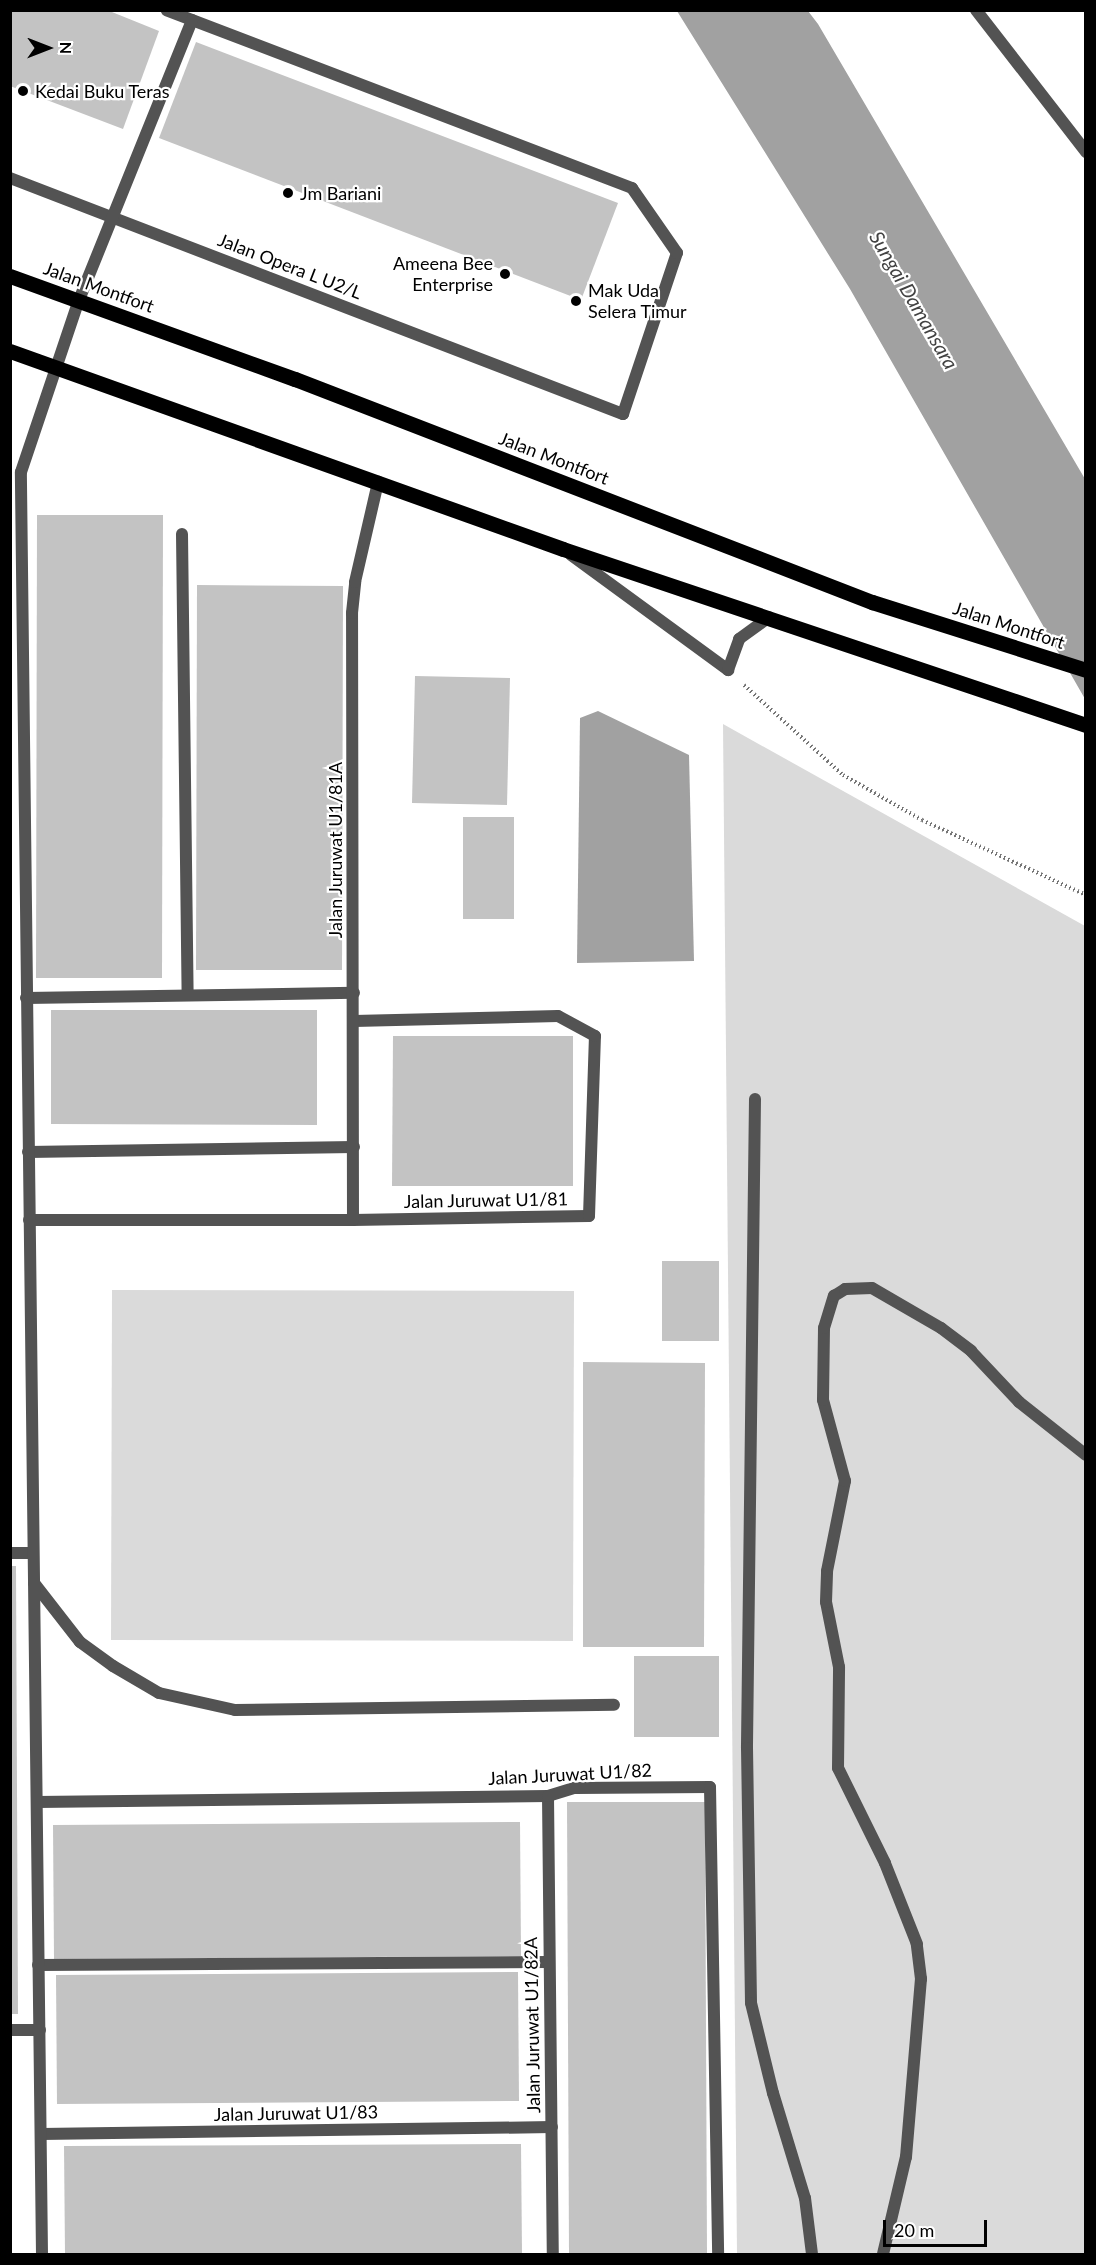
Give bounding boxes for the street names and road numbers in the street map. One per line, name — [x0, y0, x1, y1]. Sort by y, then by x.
street label: Jalan Opera L U2/L — [215, 229, 365, 303]
street label: Jalan Montfort — [41, 257, 157, 317]
street label: Jalan Montfort — [496, 427, 612, 489]
street label: Jalan Montfort — [951, 597, 1067, 653]
street label: Jalan Juruwat U1/81A — [324, 762, 346, 938]
street label: Jalan Juruwat U1/81 — [404, 1188, 568, 1212]
street label: Jalan Juruwat U1/82 — [487, 1759, 653, 1789]
street label: Jalan Juruwat U1/82A — [520, 1936, 544, 2114]
street label: Jalan Juruwat U1/83 — [214, 2101, 378, 2125]

